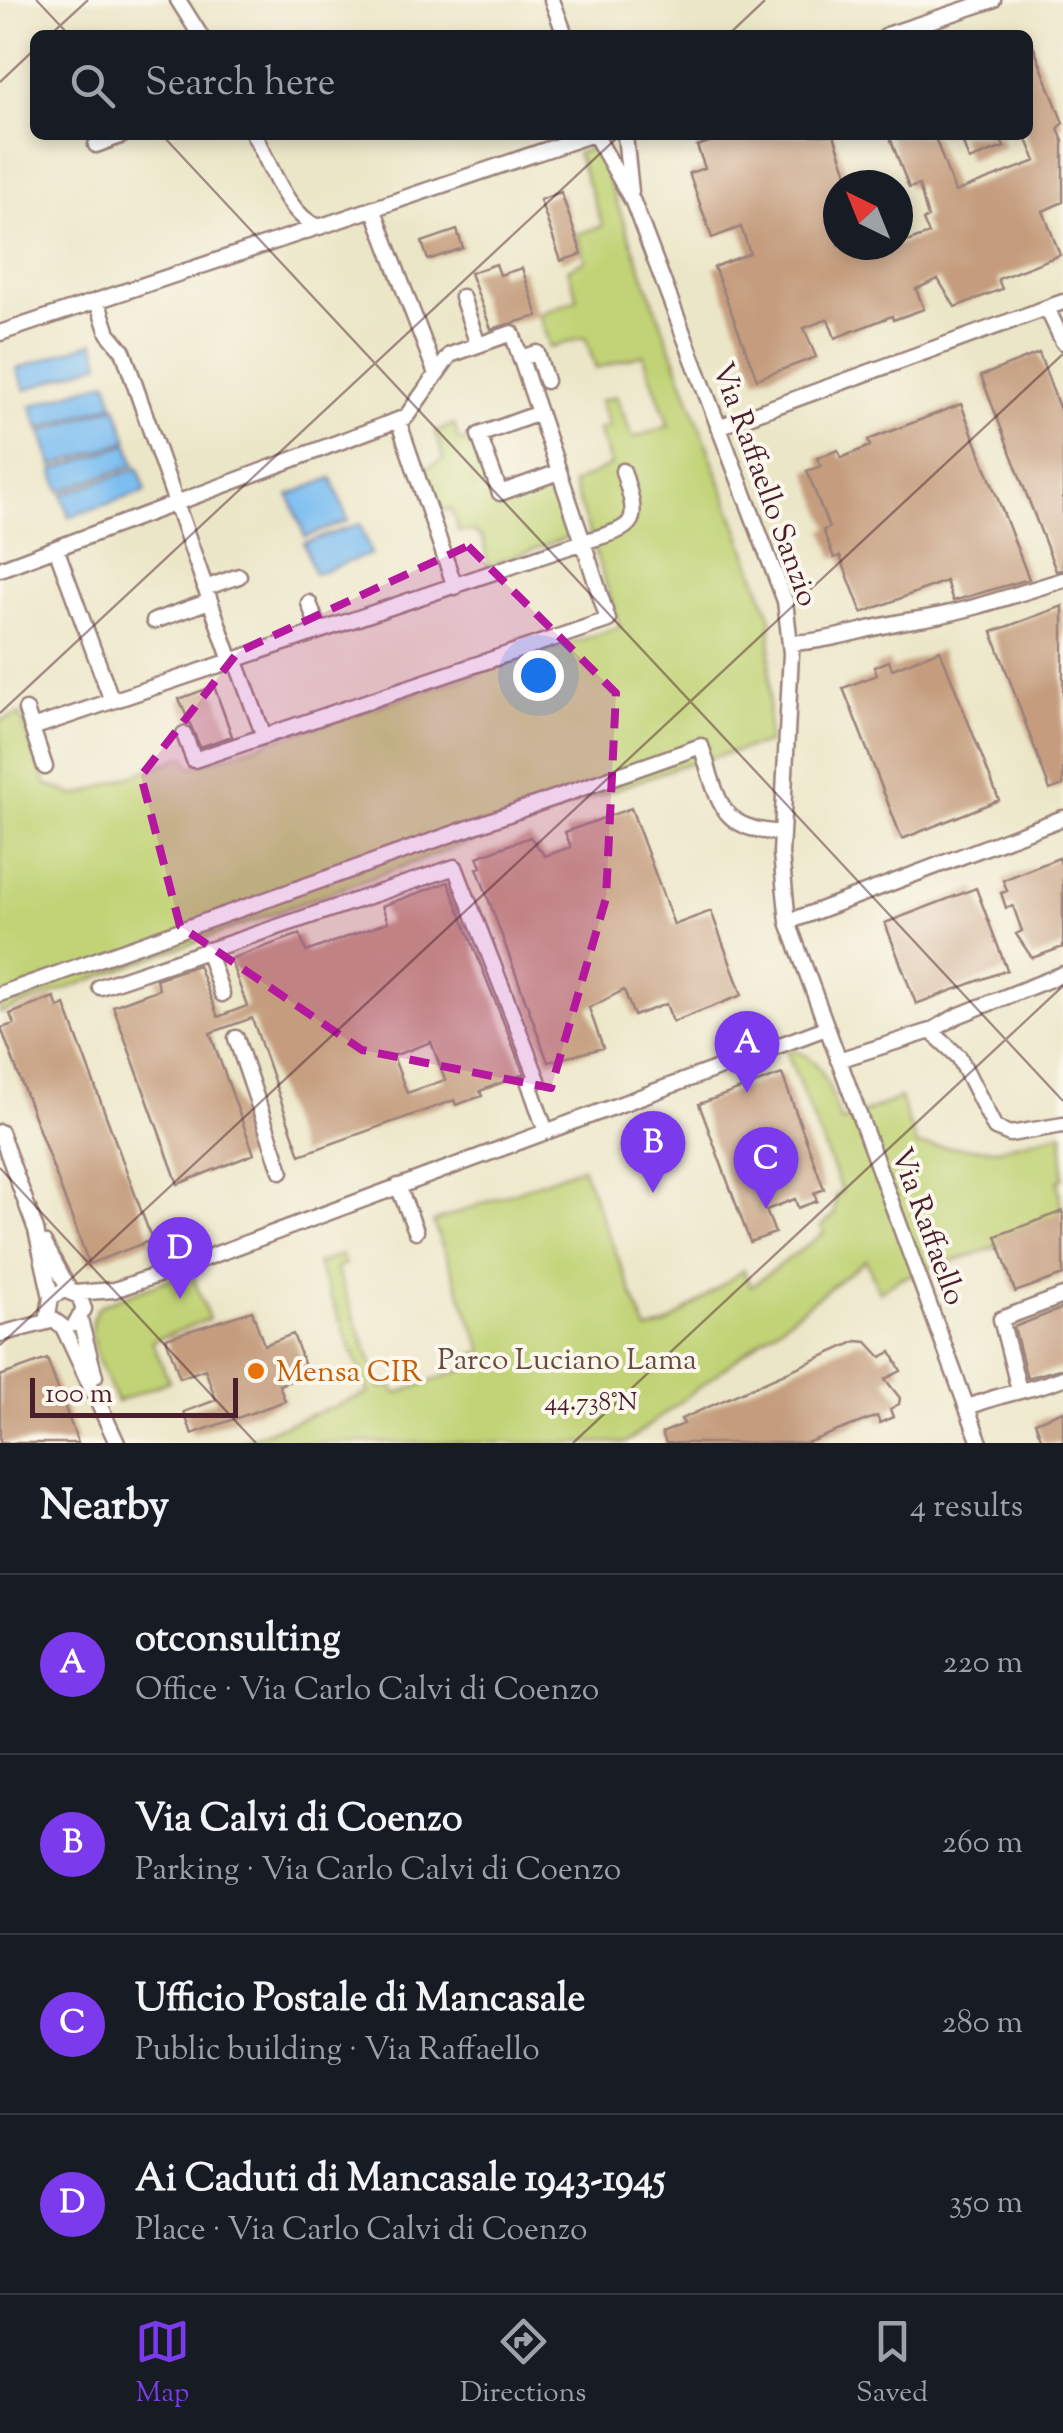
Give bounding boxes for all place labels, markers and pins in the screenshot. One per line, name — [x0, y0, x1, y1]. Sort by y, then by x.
pin: A — [714, 1010, 780, 1093]
pin: B — [620, 1110, 686, 1193]
pin: C — [734, 1126, 798, 1209]
pin: D — [148, 1216, 212, 1299]
place label: Mensa CIR — [276, 1352, 423, 1395]
marker: Mensa CIR — [245, 1360, 267, 1382]

